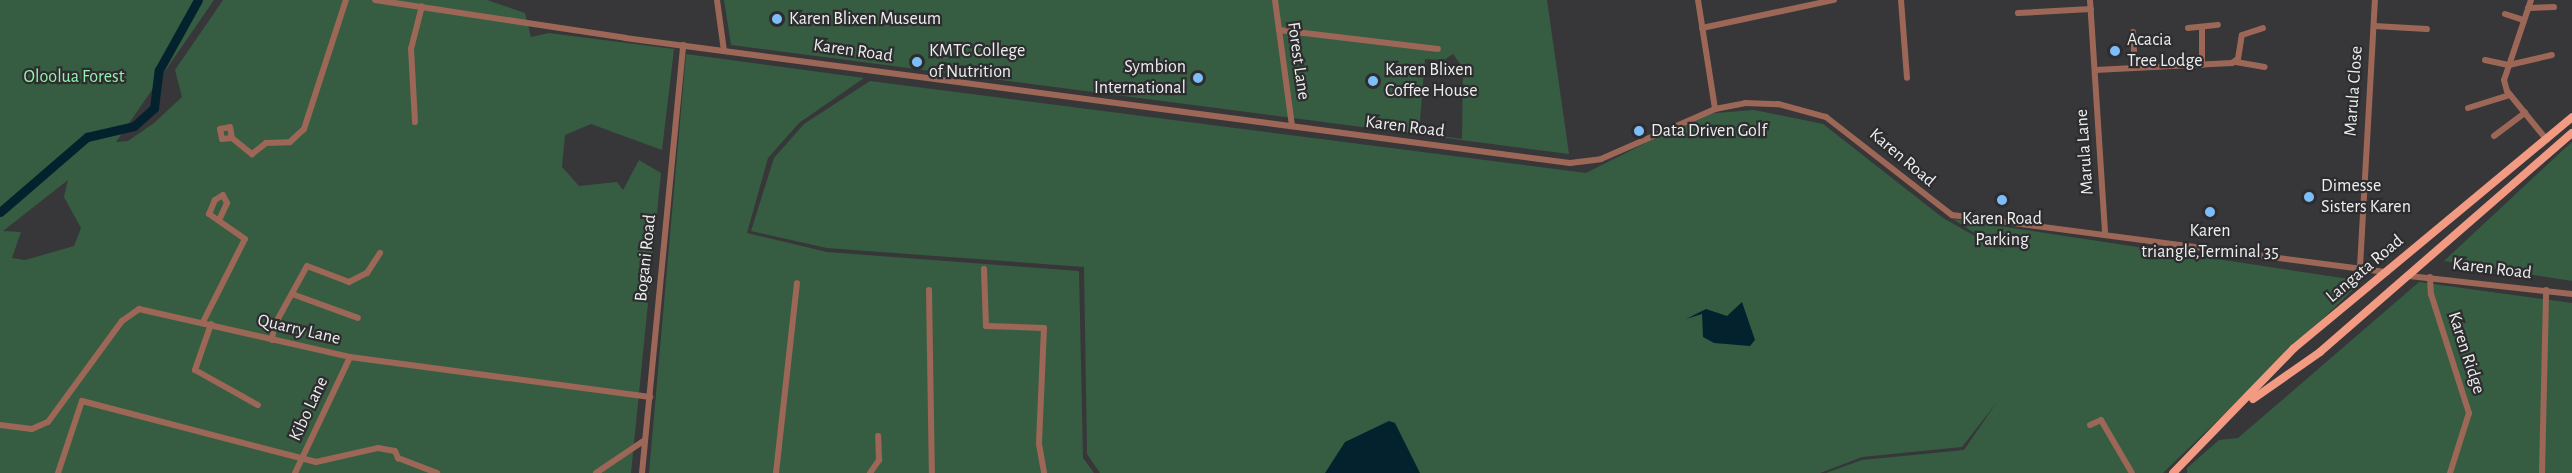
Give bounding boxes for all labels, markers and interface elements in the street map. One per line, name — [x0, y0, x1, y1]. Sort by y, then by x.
place label: Karen Blixen Museum — [789, 8, 941, 30]
marker: Karen Blixen Museum — [770, 12, 784, 26]
street label: Forest Lane — [1282, 21, 1314, 101]
place label: Acacia Tree Lodge — [2127, 30, 2202, 72]
street label: Karen Road — [812, 35, 894, 67]
place label: KMTC College of Nutrition — [929, 41, 1025, 84]
marker: Acacia Tree Lodge — [2108, 44, 2122, 58]
street label: Marula Close — [2340, 45, 2368, 137]
marker: KMTC College of Nutrition — [910, 55, 924, 69]
place label: Symbion International — [1094, 57, 1186, 100]
place label: Karen Blixen Coffee House — [1385, 60, 1478, 103]
park label: Oloolua Forest — [24, 66, 124, 88]
marker: Symbion International — [1191, 71, 1205, 85]
marker: Karen Blixen Coffee House — [1366, 74, 1380, 88]
street label: Marula Lane — [2071, 108, 2099, 196]
street label: Karen Road — [1364, 111, 1446, 143]
place label: Data Driven Golf — [1651, 120, 1767, 142]
marker: Data Driven Golf — [1632, 124, 1646, 138]
street label: Karen Road — [1864, 124, 1940, 192]
place label: Dimesse Sisters Karen — [2321, 176, 2411, 219]
marker: Dimesse Sisters Karen — [2302, 190, 2316, 204]
marker: Karen Road Parking — [1995, 193, 2009, 207]
marker: Karen triangle,Terminal 35 — [2203, 205, 2217, 219]
place label: Karen Road Parking — [1962, 209, 2042, 252]
street label: Bogani Road — [631, 213, 661, 303]
place label: Karen triangle,Terminal 35 — [2141, 221, 2279, 264]
street label: Langata Road — [2322, 230, 2408, 308]
street label: Karen Road — [2451, 253, 2533, 285]
street label: Karen Ridge — [2443, 309, 2489, 397]
street label: Quarry Lane — [255, 310, 343, 350]
street label: Kibo Lane — [285, 373, 333, 445]

